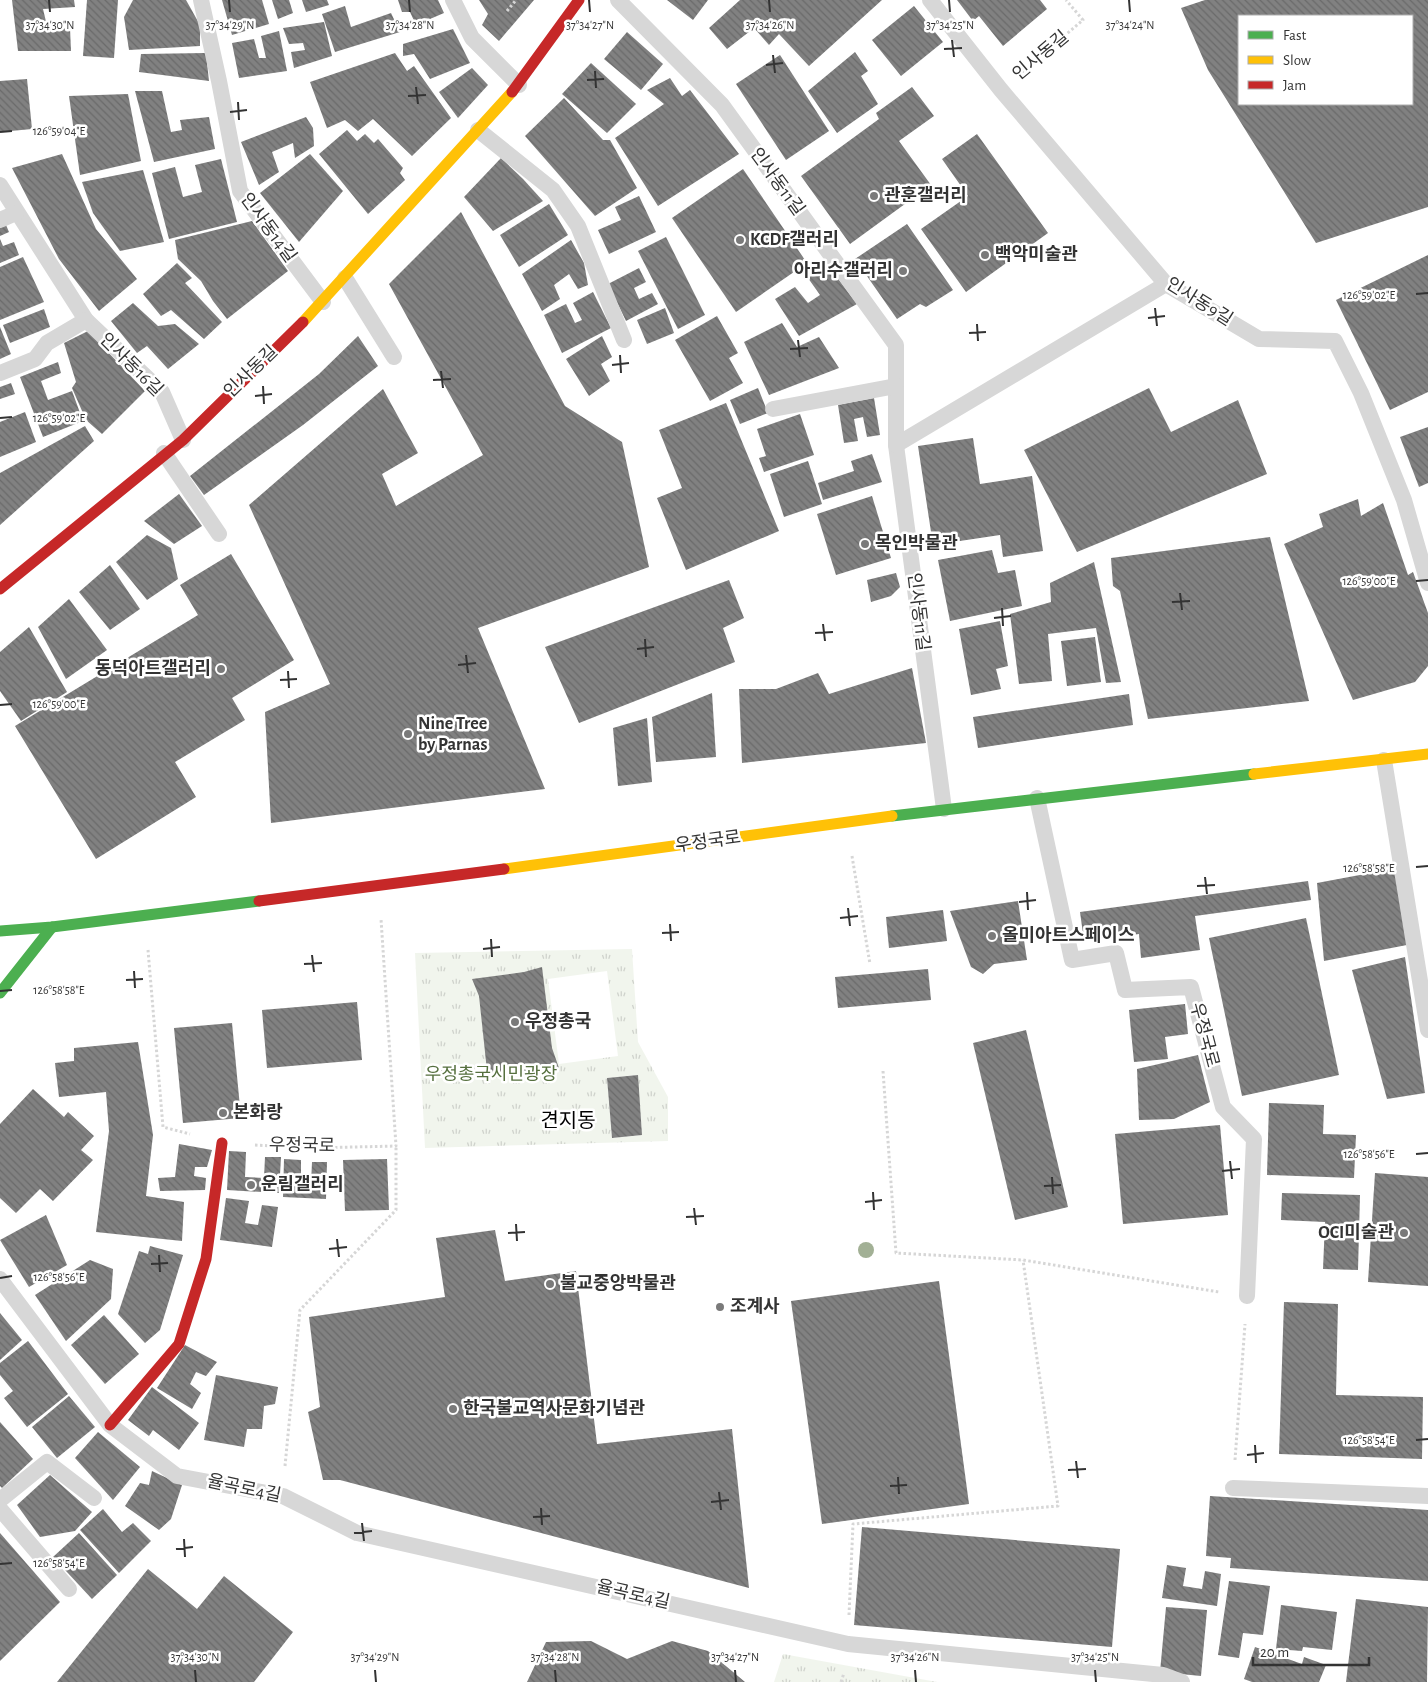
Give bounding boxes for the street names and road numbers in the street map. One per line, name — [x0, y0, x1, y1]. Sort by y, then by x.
street label: 인사동길 — [1009, 27, 1072, 84]
street label: 인사동11길 — [747, 144, 808, 219]
street label: 인사동14길 — [237, 189, 300, 266]
street label: 인사동9길 — [1163, 274, 1236, 329]
street label: 인사동16길 — [96, 329, 167, 400]
street label: 인사동길 — [220, 342, 281, 401]
street label: 인사동11길 — [904, 572, 933, 652]
street label: 우정국로 — [674, 826, 742, 856]
street label: 우정국로 — [1187, 1000, 1223, 1069]
street label: 우정국로 — [269, 1134, 335, 1156]
street label: 율곡로4길 — [205, 1471, 283, 1506]
street label: 율곡로4길 — [594, 1577, 672, 1612]

